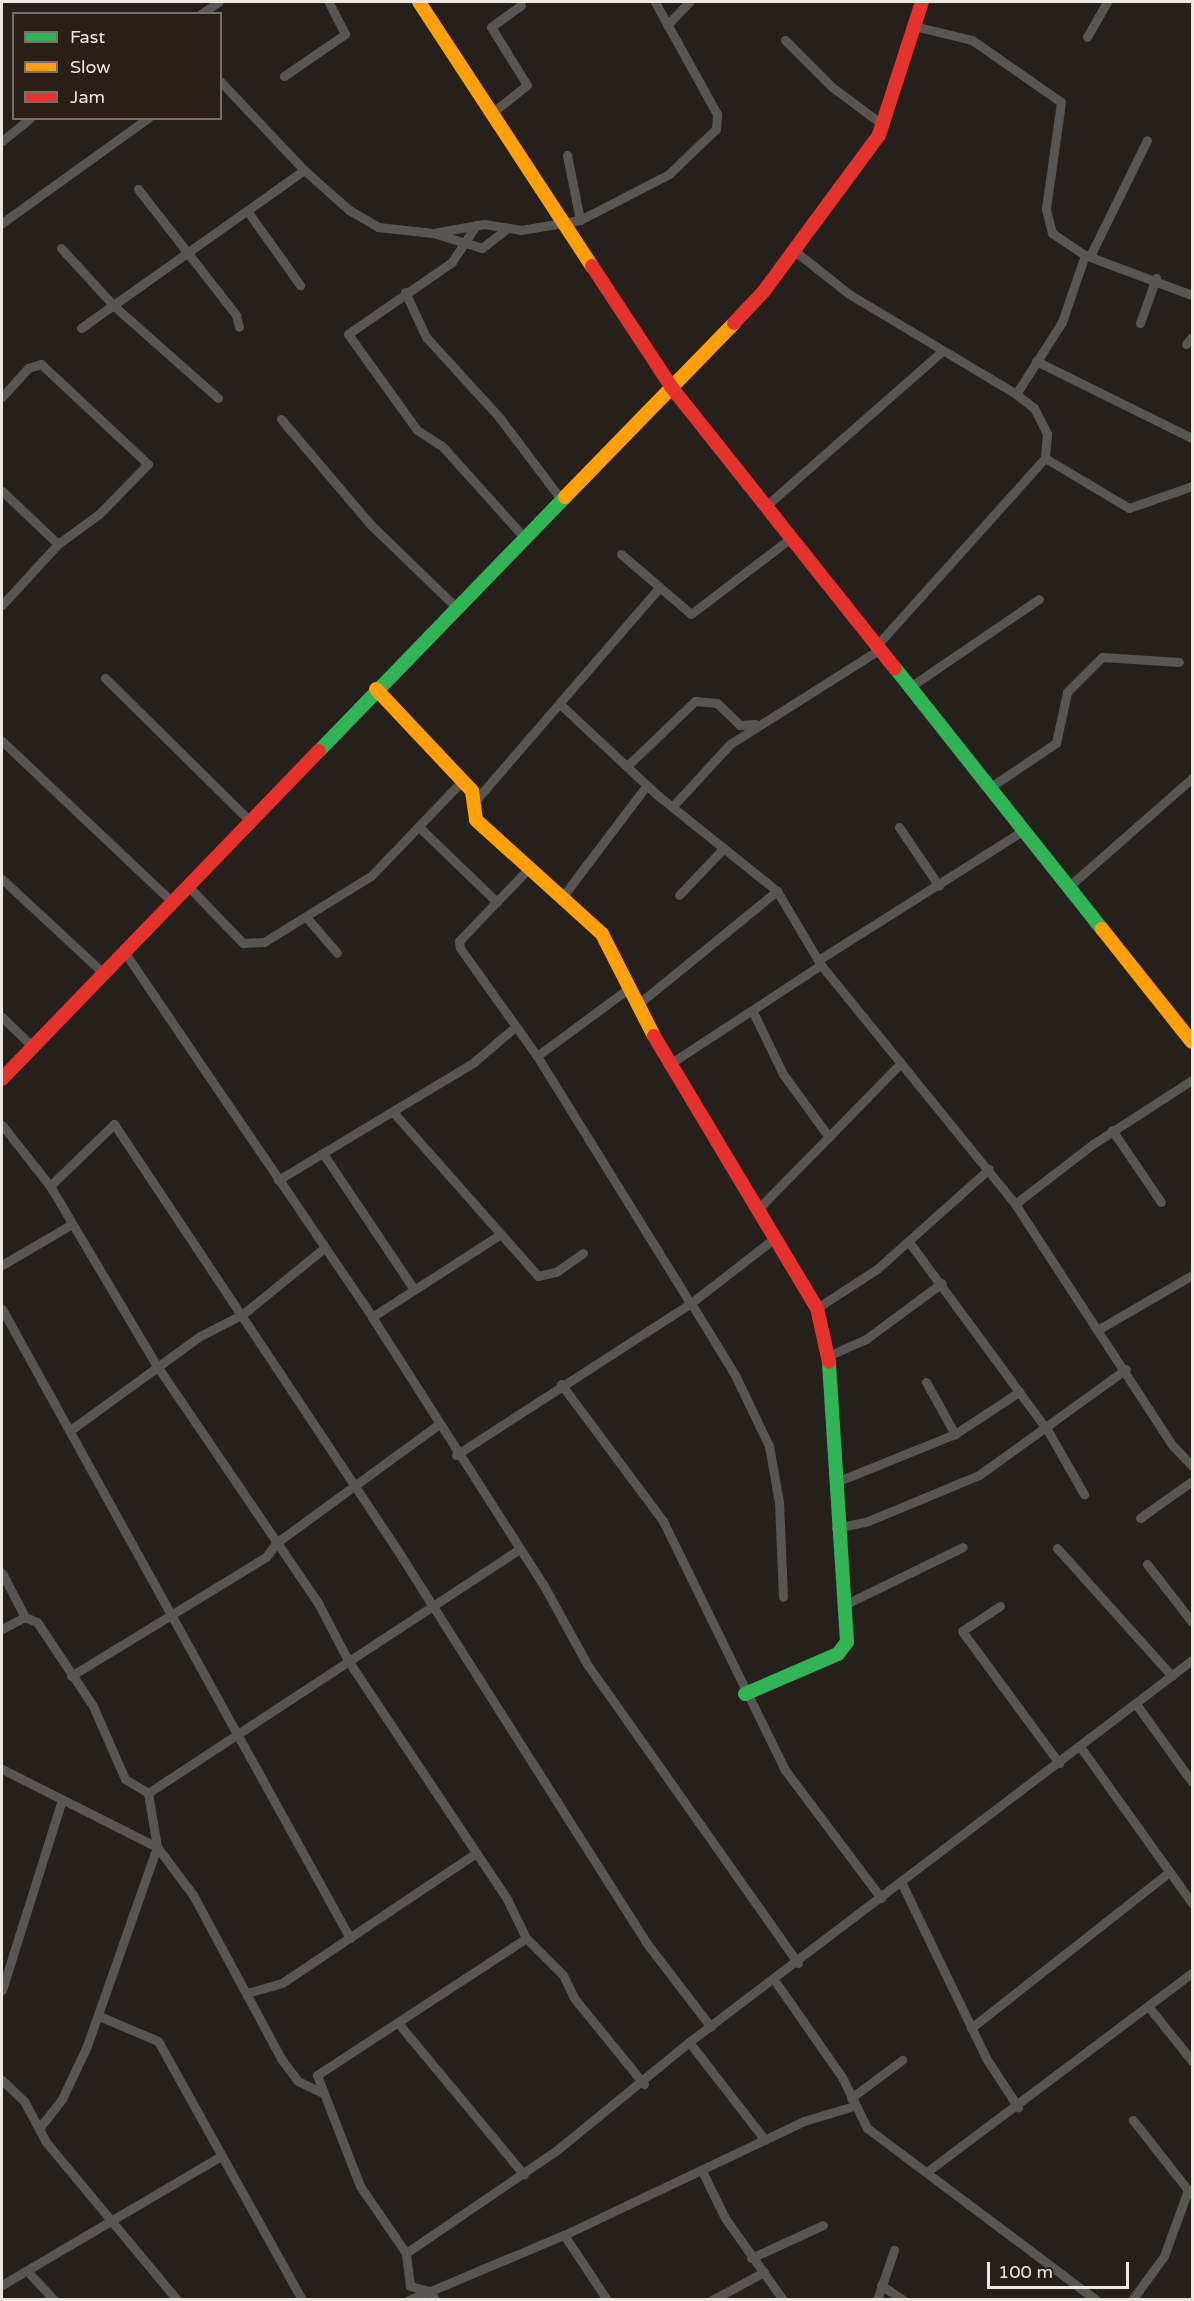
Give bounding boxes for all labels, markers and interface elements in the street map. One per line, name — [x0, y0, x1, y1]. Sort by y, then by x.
legend — [12, 12, 222, 120]
text: Fast — [70, 26, 105, 48]
text: Slow — [70, 56, 111, 78]
text: Jam — [70, 86, 105, 108]
scale bar — [990, 2250, 1132, 2288]
text: 100 m — [998, 2261, 1053, 2283]

